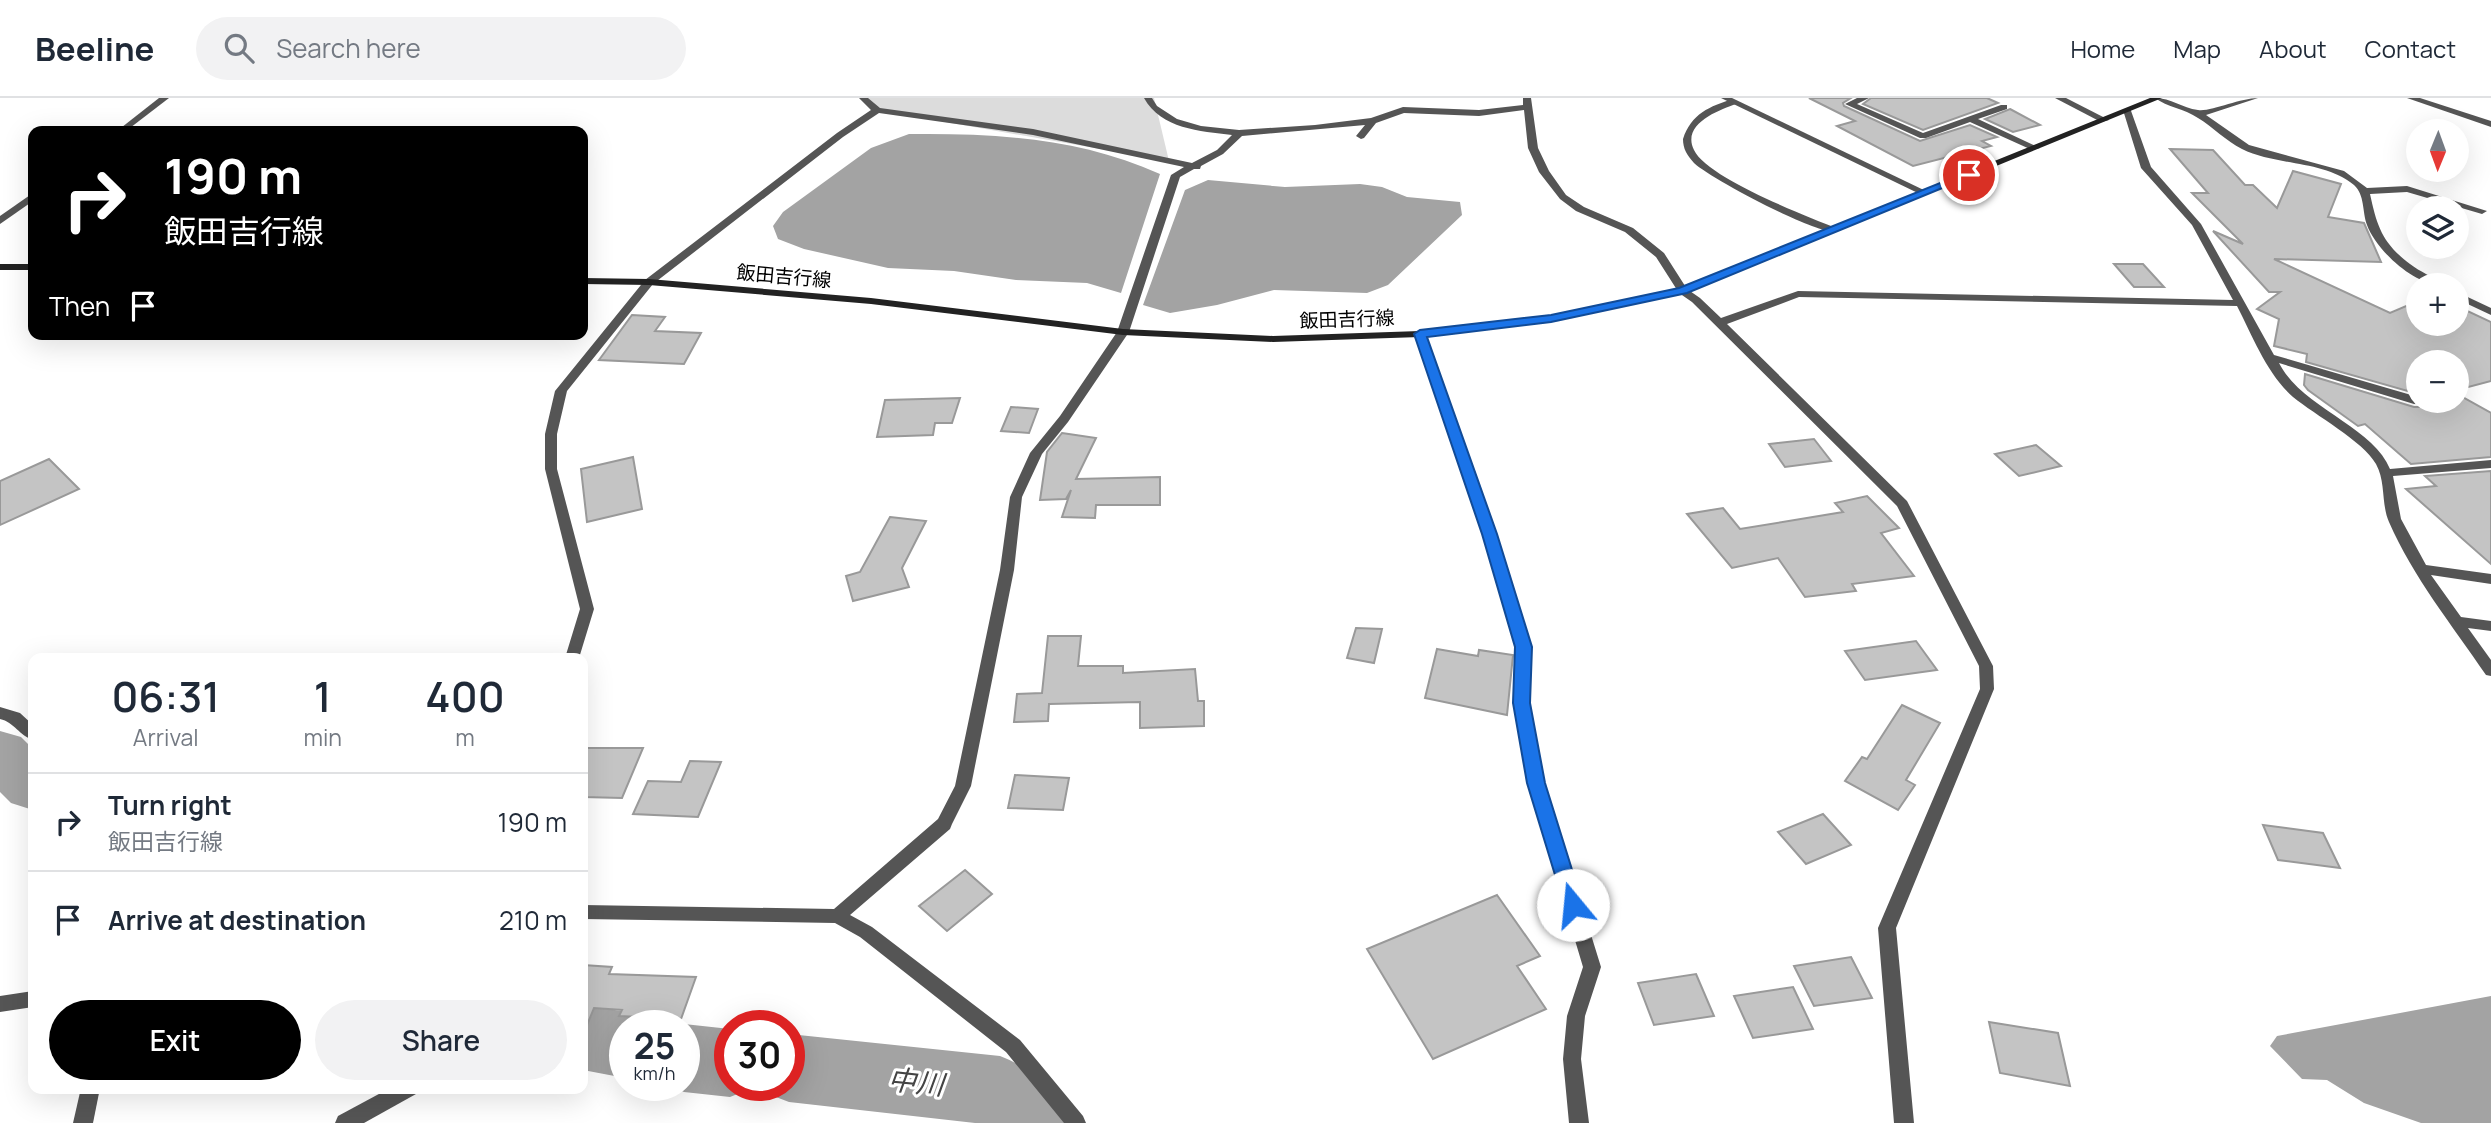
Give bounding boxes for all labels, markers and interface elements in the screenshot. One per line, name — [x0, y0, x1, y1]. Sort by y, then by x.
search box — [196, 17, 686, 80]
text: Beeline — [35, 26, 154, 71]
icon: search — [220, 29, 258, 67]
text: Search here — [276, 30, 421, 66]
text: Home — [2070, 32, 2135, 65]
text: Map — [2173, 32, 2221, 65]
text: About — [2259, 32, 2327, 65]
text: Contact — [2365, 32, 2456, 65]
north arrow — [2406, 119, 2469, 182]
map controls — [2406, 119, 2469, 413]
text: 190 m — [164, 142, 302, 209]
pin — [1939, 145, 1999, 205]
icon: right — [49, 154, 140, 245]
icon: arrive — [1950, 156, 1988, 194]
button: layers — [2406, 196, 2469, 259]
text: 飯田吉行線 — [164, 209, 324, 253]
street label: 飯田吉行線 — [736, 259, 832, 293]
button: + — [2406, 273, 2469, 336]
icon: arrive — [124, 287, 162, 325]
text: Then — [49, 288, 110, 324]
street label: 飯田吉行線 — [1299, 304, 1395, 334]
button: − — [2406, 350, 2469, 413]
text: 06:31 — [111, 667, 220, 725]
text: 1 — [314, 667, 332, 725]
text: 400 — [425, 667, 505, 725]
text: Arrival — [133, 721, 199, 753]
text: min — [303, 721, 342, 753]
text: m — [455, 721, 475, 753]
text: Turn right — [108, 787, 232, 823]
icon: right — [49, 803, 87, 841]
text: 190 m — [498, 804, 567, 840]
text: 飯田吉行線 — [108, 825, 223, 857]
position arrow — [1536, 868, 1610, 942]
icon: arrive — [49, 901, 87, 939]
text: Arrive at destination — [108, 902, 366, 938]
text: 210 m — [499, 902, 567, 938]
button: Exit — [49, 1000, 301, 1080]
button: Share — [315, 1000, 567, 1080]
speed limit sign: 30 — [714, 1010, 805, 1101]
text: 25 — [634, 1022, 675, 1070]
water label: 中川 — [886, 1059, 949, 1103]
text: km/h — [634, 1061, 675, 1085]

